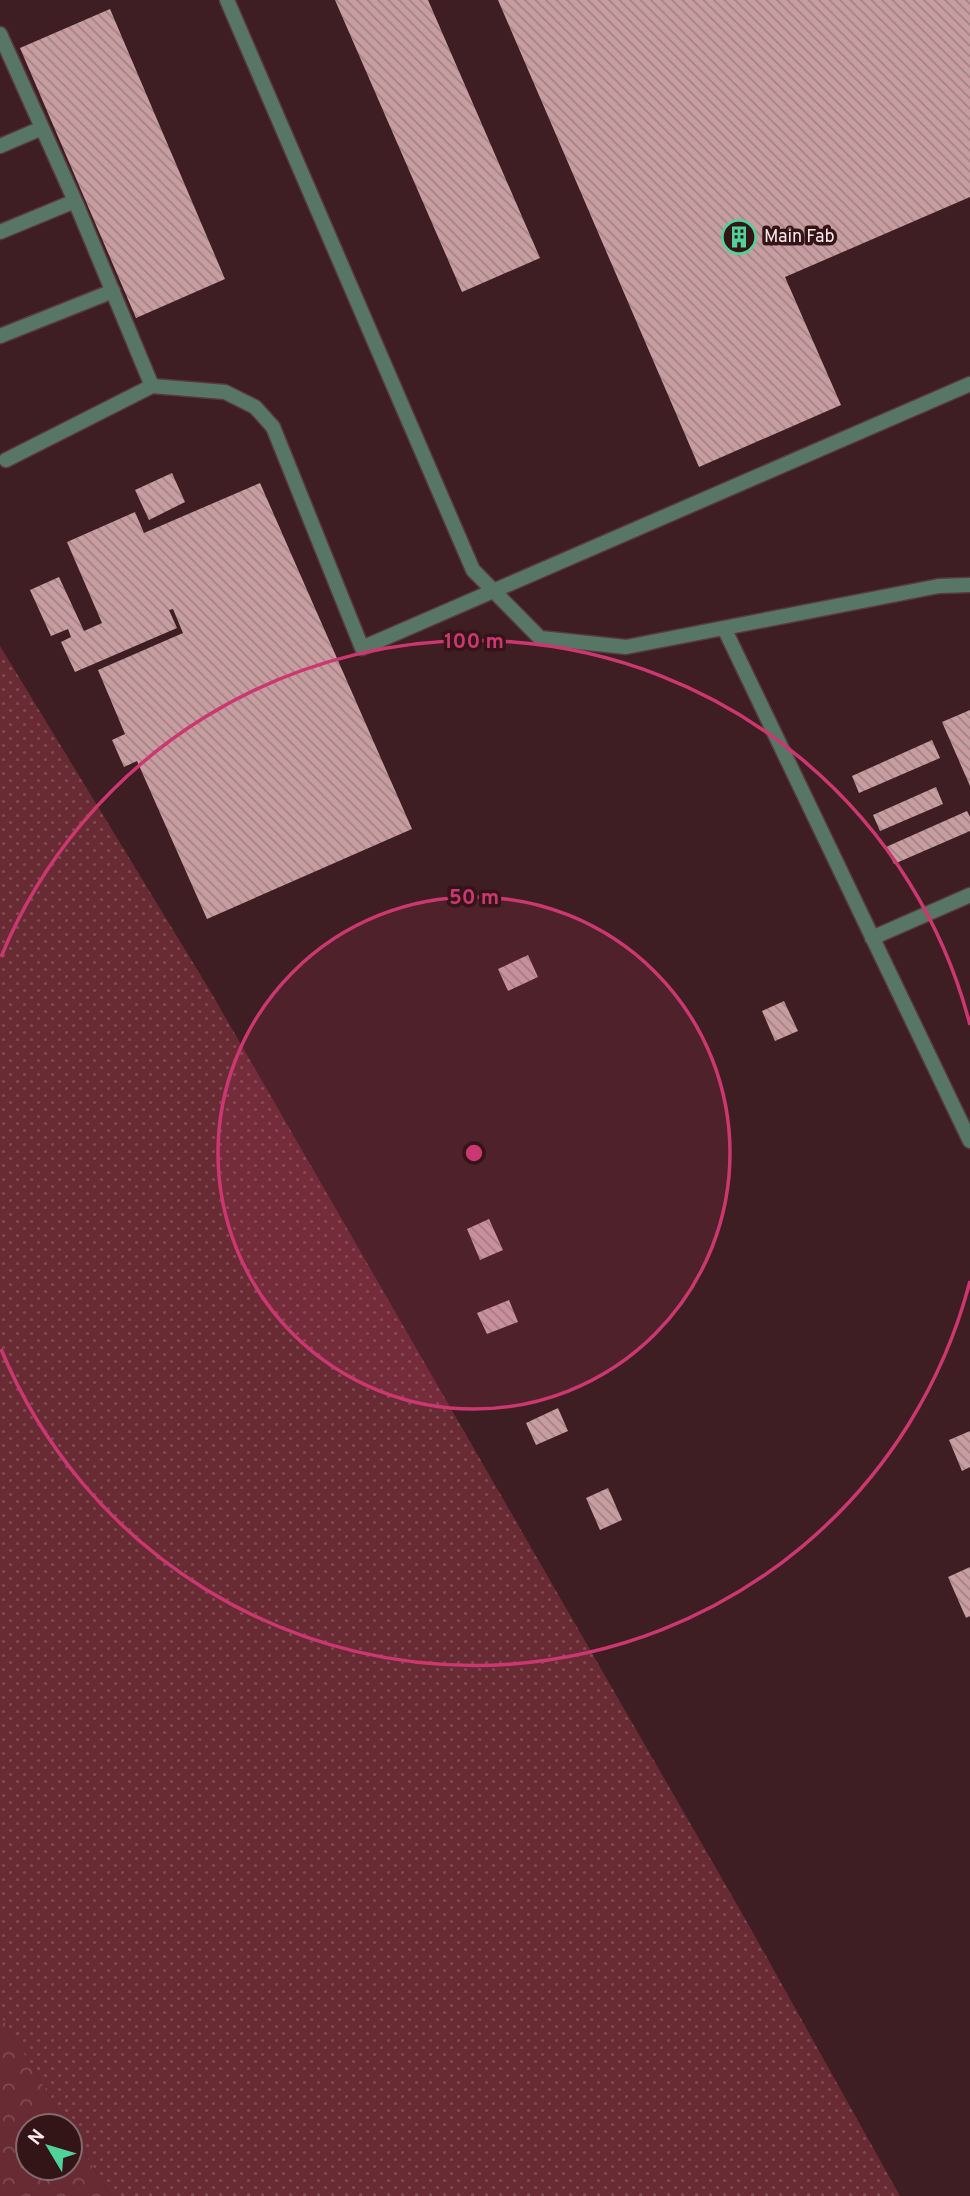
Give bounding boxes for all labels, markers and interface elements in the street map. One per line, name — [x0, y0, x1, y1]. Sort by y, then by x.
building icon: Main Fab — [720, 218, 758, 256]
place label: Main Fab — [764, 226, 835, 249]
text: 100 m — [444, 629, 504, 656]
text: 50 m — [449, 885, 499, 912]
centre of rings — [462, 1141, 486, 1165]
north arrow — [14, 2112, 84, 2182]
text: N — [24, 2125, 51, 2151]

